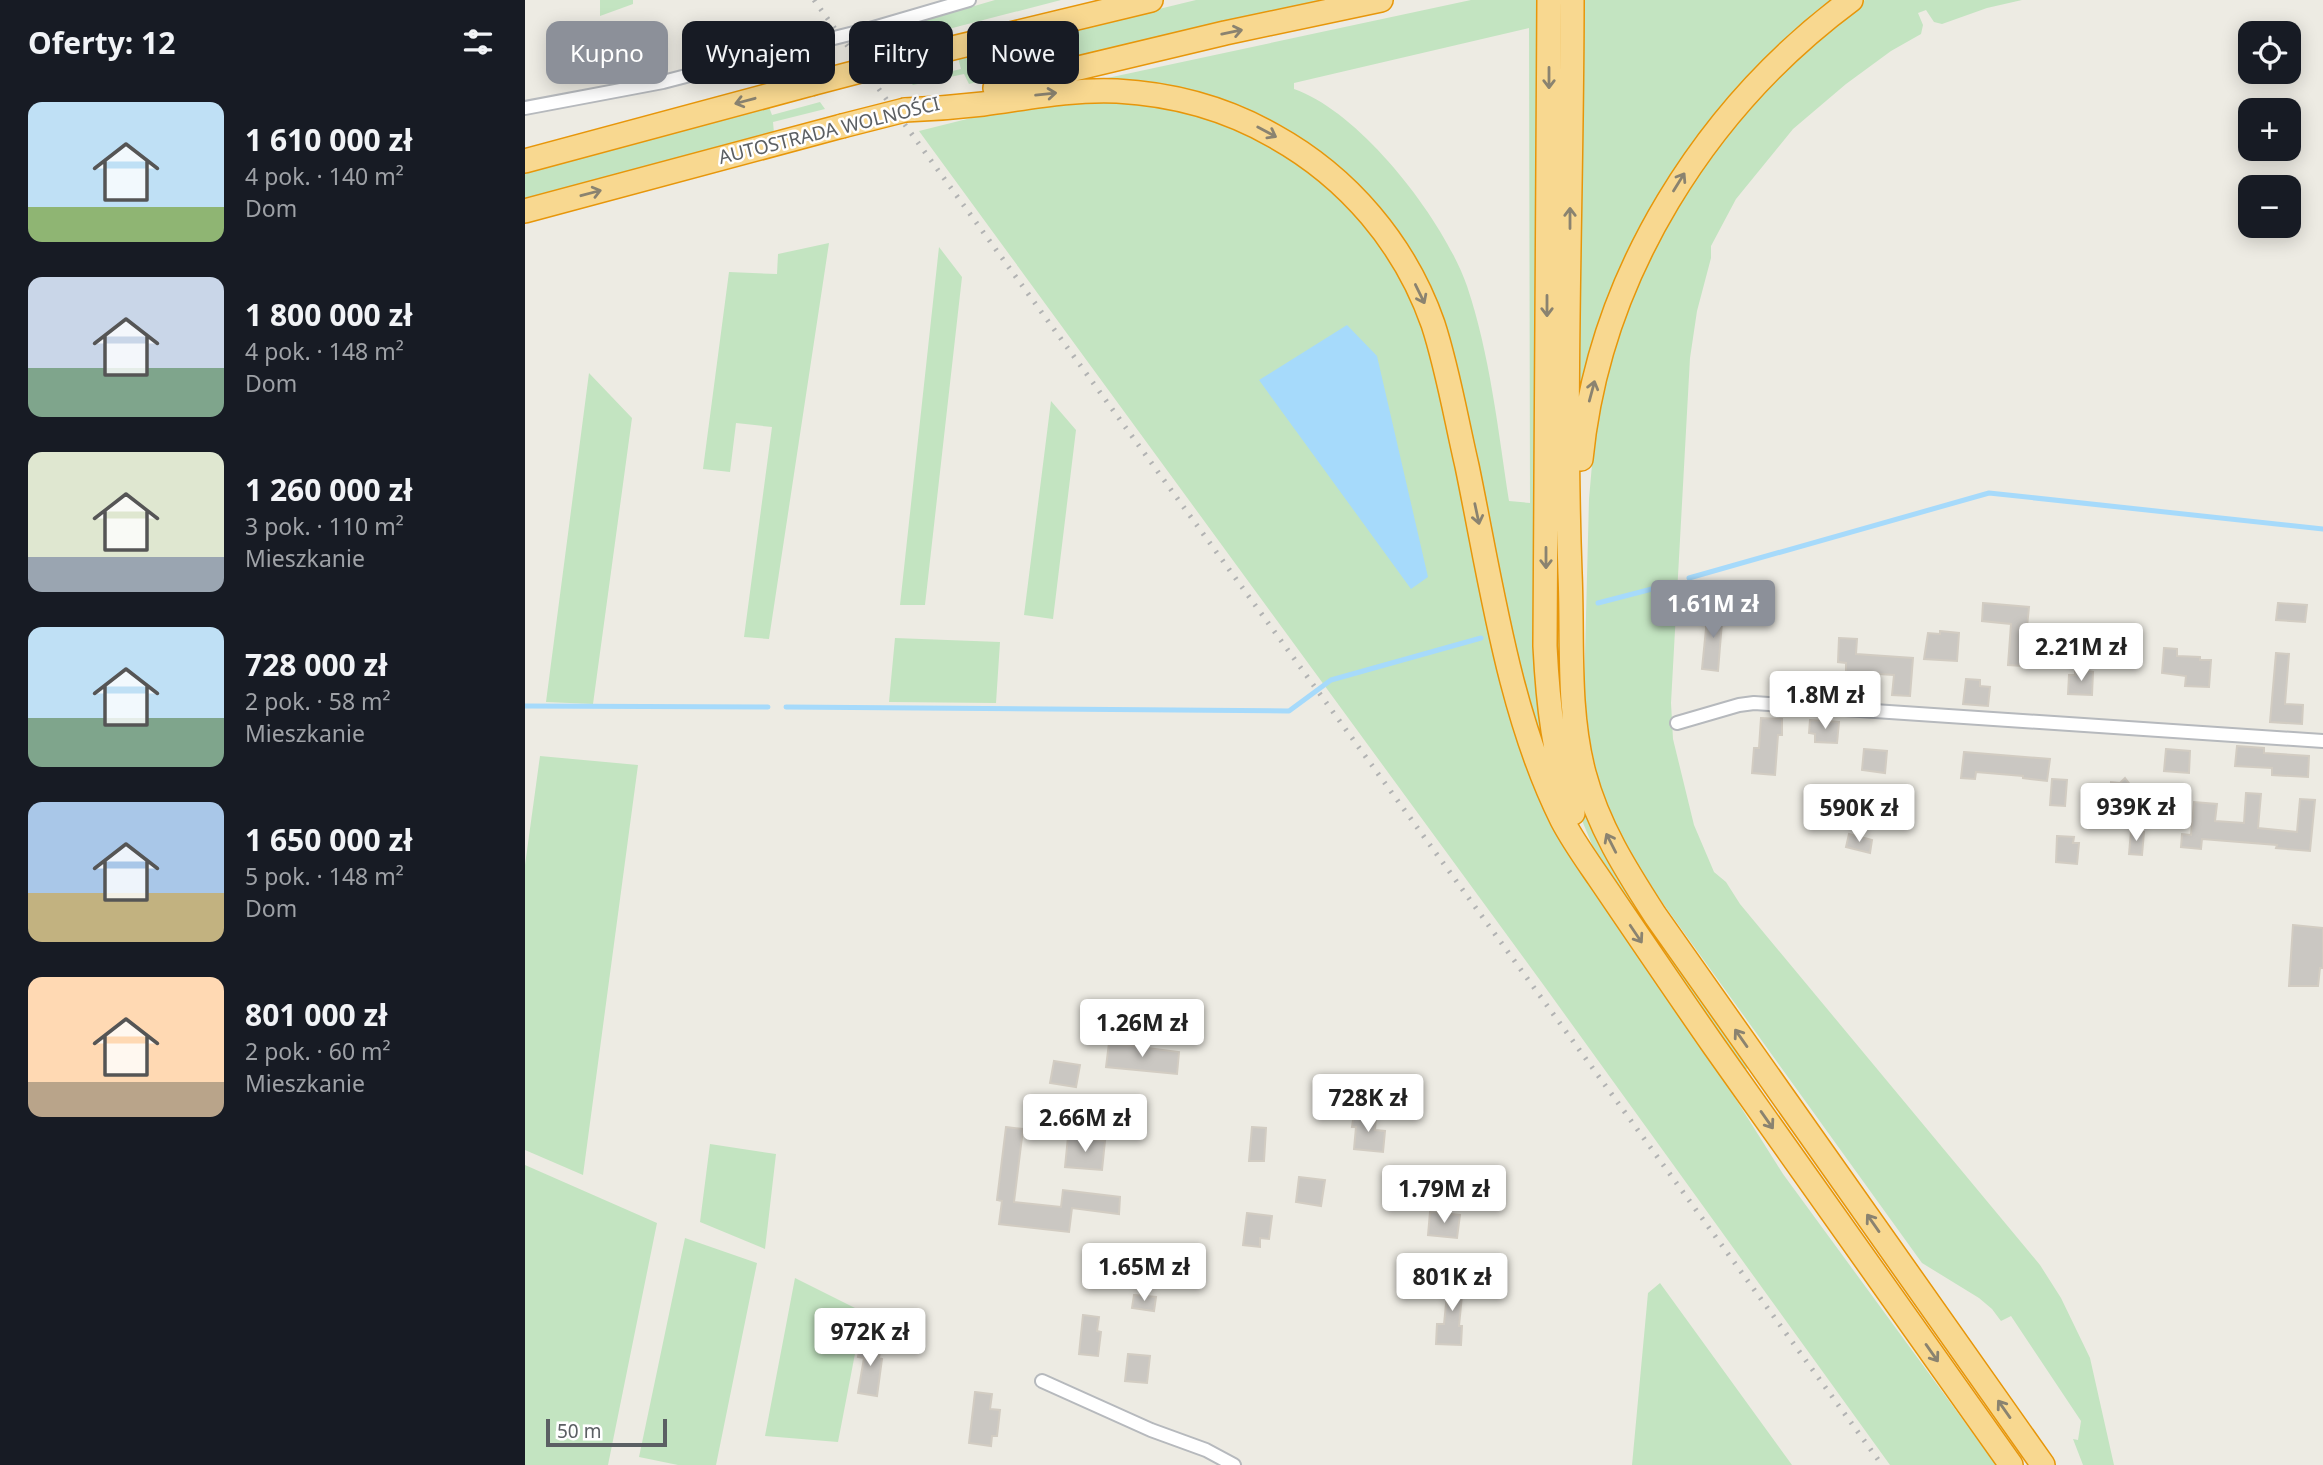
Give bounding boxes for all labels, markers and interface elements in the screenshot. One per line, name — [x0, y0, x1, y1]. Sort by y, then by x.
chip: Kupno — [546, 21, 668, 84]
chip: Wynajem — [682, 21, 835, 84]
chip: Filtry — [849, 21, 953, 84]
chip: Nowe — [967, 21, 1079, 84]
map controls — [2238, 21, 2301, 238]
button: locate — [2238, 21, 2301, 84]
text: Oferty: 12 — [28, 22, 175, 63]
icon: filters — [459, 23, 497, 61]
one-way arrow — [1220, 25, 1243, 38]
one-way arrow — [1542, 67, 1556, 90]
one-way arrow — [1034, 87, 1057, 100]
street label: AUTOSTRADA WOLNOŚCI — [716, 90, 942, 170]
one-way arrow — [734, 95, 757, 108]
button: + — [2238, 98, 2301, 161]
text: 1 610 000 zł — [245, 119, 412, 160]
one-way arrow — [1256, 125, 1277, 139]
icon: home — [84, 130, 168, 214]
text: 4 pok. · 140 m² — [245, 160, 404, 192]
one-way arrow — [1672, 173, 1687, 192]
button: − — [2238, 175, 2301, 238]
one-way arrow — [579, 186, 602, 199]
text: Dom — [245, 192, 297, 224]
one-way arrow — [1563, 207, 1577, 230]
one-way arrow — [1414, 283, 1427, 304]
text: 1 800 000 zł — [245, 294, 412, 335]
one-way arrow — [1540, 294, 1554, 317]
icon: home — [84, 305, 168, 389]
text: 4 pok. · 148 m² — [245, 335, 404, 367]
text: Dom — [245, 367, 297, 399]
one-way arrow — [1586, 380, 1599, 403]
text: 1 260 000 zł — [245, 469, 412, 510]
icon: home — [84, 480, 168, 564]
one-way arrow — [1470, 502, 1484, 525]
text: 3 pok. · 110 m² — [245, 510, 404, 542]
text: Mieszkanie — [245, 542, 365, 574]
one-way arrow — [1539, 546, 1553, 569]
pin: 1.61M zł — [1641, 580, 1785, 640]
text: 1.61M zł — [1667, 587, 1759, 619]
pin: 2.21M zł — [2009, 624, 2153, 683]
text: 2.21M zł — [2035, 630, 2127, 662]
text: 728 000 zł — [245, 644, 388, 685]
icon: home — [84, 655, 168, 739]
pin: 1.8M zł — [1760, 672, 1890, 731]
text: 1.8M zł — [1786, 678, 1864, 710]
text: 2 pok. · 58 m² — [245, 685, 391, 717]
text: Mieszkanie — [245, 717, 365, 749]
pin: 590K zł — [1794, 784, 1924, 844]
pin: 939K zł — [2071, 784, 2201, 843]
text: 939K zł — [2096, 790, 2176, 822]
text: 590K zł — [1819, 791, 1899, 823]
text: 1 650 000 zł — [245, 819, 412, 860]
icon: home — [84, 830, 168, 914]
one-way arrow — [1604, 833, 1618, 854]
text: 5 pok. · 148 m² — [245, 860, 404, 892]
text: Dom — [245, 892, 297, 924]
one-way arrow — [1629, 924, 1643, 943]
text: 801 000 zł — [245, 994, 388, 1035]
pin: 1.26M zł — [1070, 1000, 1214, 1059]
icon: home — [84, 1005, 168, 1089]
text: 1.26M zł — [1096, 1006, 1188, 1038]
one-way arrow — [1734, 1029, 1749, 1048]
text: 2 pok. · 60 m² — [245, 1035, 391, 1067]
text: Mieszkanie — [245, 1067, 365, 1099]
pin: 728K zł — [1303, 1074, 1433, 1134]
text: 728K zł — [1328, 1081, 1408, 1113]
pin: 2.66M zł — [1013, 1094, 1157, 1154]
text: 2.66M zł — [1039, 1101, 1131, 1133]
one-way arrow — [1760, 1110, 1774, 1129]
pin: 1.79M zł — [1372, 1166, 1516, 1225]
text: 1.79M zł — [1398, 1172, 1490, 1204]
one-way arrow — [1866, 1214, 1880, 1233]
pin: 1.65M zł — [1072, 1244, 1216, 1303]
text: 1.65M zł — [1098, 1250, 1190, 1282]
pin: 801K zł — [1387, 1254, 1517, 1313]
text: 801K zł — [1412, 1260, 1492, 1292]
pin: 972K zł — [805, 1308, 935, 1368]
text: 972K zł — [830, 1315, 910, 1347]
one-way arrow — [1925, 1343, 1939, 1362]
one-way arrow — [1997, 1400, 2011, 1419]
scale bar — [546, 1416, 667, 1448]
text: 50 m — [557, 1418, 601, 1444]

